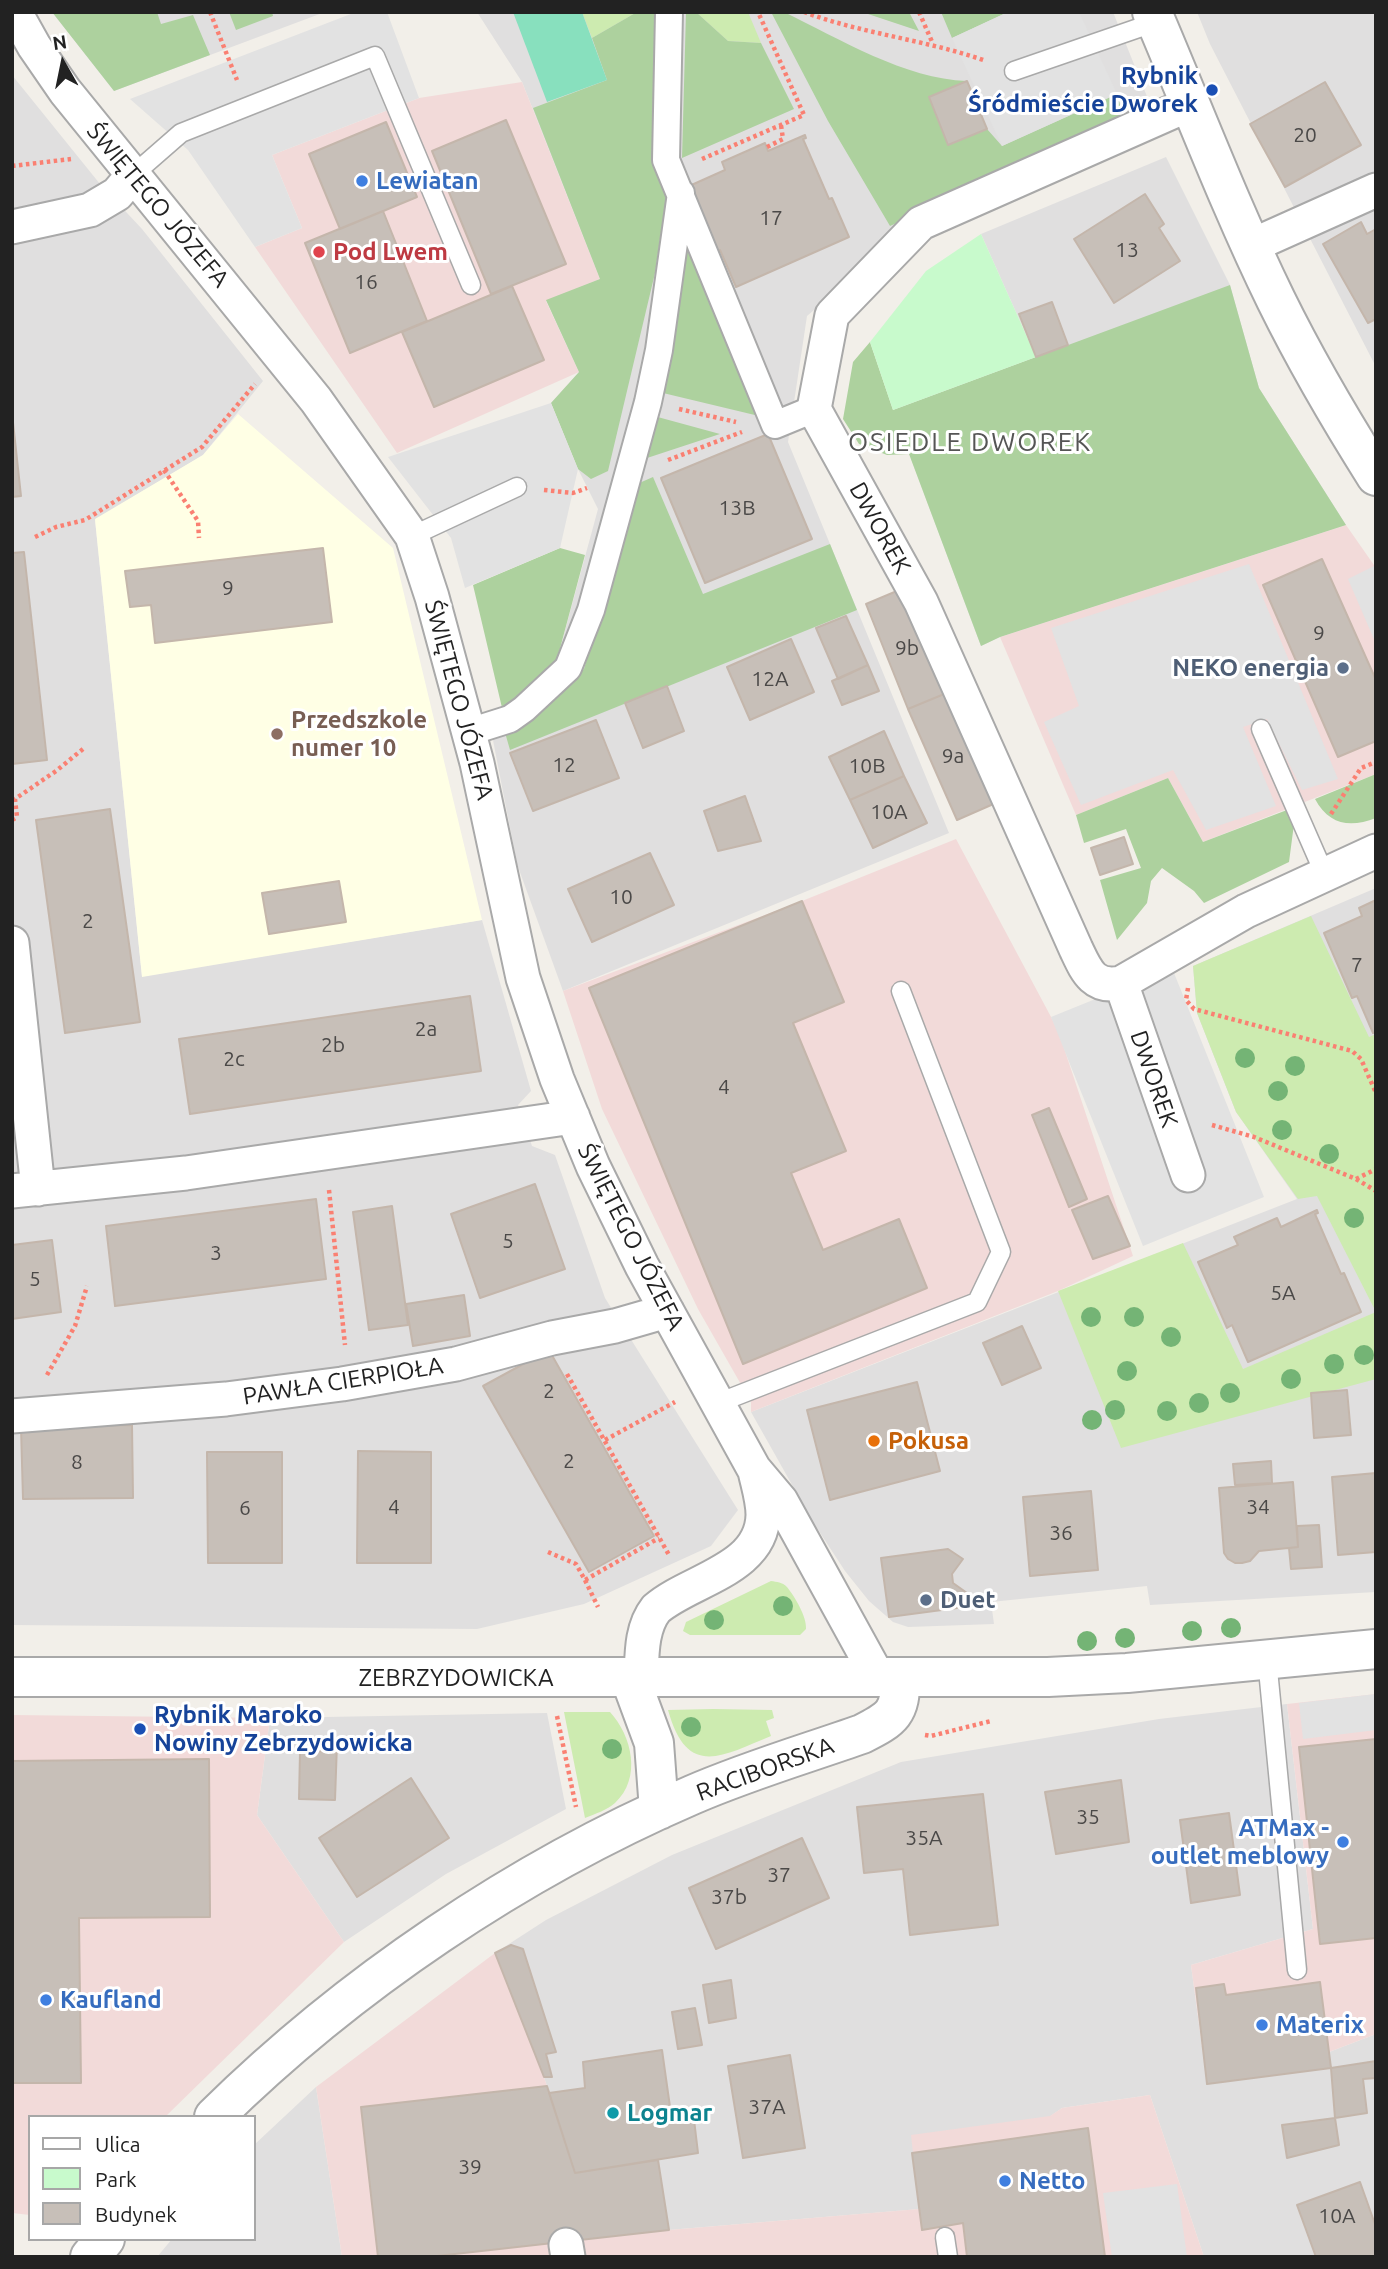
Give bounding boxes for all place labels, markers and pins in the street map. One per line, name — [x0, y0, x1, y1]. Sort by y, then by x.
place label: Rybnik Śródmieście Dworek — [968, 62, 1198, 118]
marker: Rybnik Śródmieście Dworek — [1204, 82, 1220, 98]
place label: Lewiatan — [376, 167, 479, 195]
marker: Lewiatan — [354, 173, 370, 189]
place label: Pod Lwem — [333, 238, 448, 266]
marker: Pod Lwem — [311, 244, 327, 260]
place label: NEKO energia — [1172, 654, 1329, 682]
marker: NEKO energia — [1335, 660, 1351, 676]
place label: Przedszkole numer 10 — [291, 706, 427, 762]
marker: Przedszkole numer 10 — [269, 726, 285, 742]
place label: Pokusa — [888, 1427, 969, 1455]
marker: Pokusa — [866, 1433, 882, 1449]
place label: Duet — [940, 1586, 996, 1614]
marker: Duet — [918, 1592, 934, 1608]
place label: Rybnik Maroko Nowiny Zebrzydowicka — [154, 1701, 413, 1757]
marker: Rybnik Maroko Nowiny Zebrzydowicka — [132, 1721, 148, 1737]
place label: ATMax - outlet meblowy — [1151, 1814, 1329, 1870]
marker: ATMax - outlet meblowy — [1335, 1834, 1351, 1850]
place label: Kaufland — [60, 1986, 162, 2014]
marker: Kaufland — [38, 1992, 54, 2008]
place label: Materix — [1276, 2011, 1364, 2039]
marker: Materix — [1254, 2017, 1270, 2033]
place label: Logmar — [627, 2099, 712, 2127]
marker: Logmar — [605, 2105, 621, 2121]
place label: Netto — [1019, 2167, 1085, 2195]
marker: Netto — [997, 2173, 1013, 2189]

